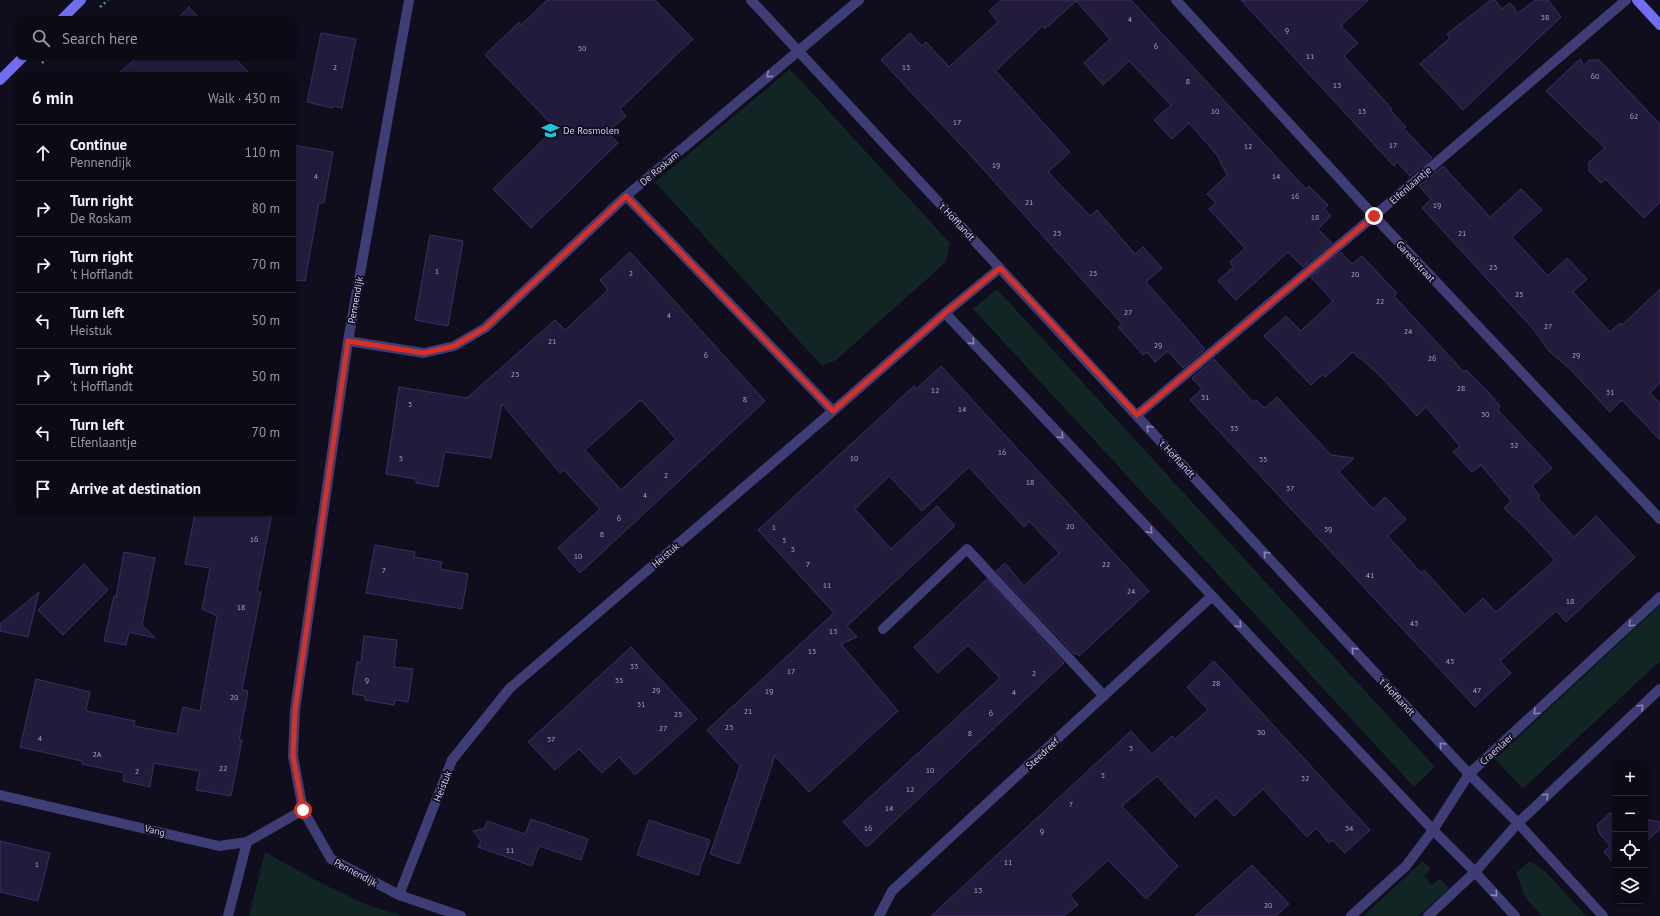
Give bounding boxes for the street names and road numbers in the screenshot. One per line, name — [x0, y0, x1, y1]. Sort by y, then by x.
street label: De Roskam — [637, 148, 682, 189]
street label: Elfenlaantje — [1387, 164, 1434, 207]
street label: 't Hofflandt — [935, 199, 978, 244]
street label: Gareelstraat — [1393, 238, 1438, 285]
street label: Pennendijk — [345, 275, 366, 325]
street label: 't Hofflandt — [1155, 436, 1198, 481]
street label: Heistuk — [649, 540, 682, 571]
street label: 't Hofflandt — [1375, 674, 1418, 719]
street label: Craenlaer — [1477, 730, 1516, 768]
street label: Steedreef — [1023, 734, 1062, 772]
street label: Heistuk — [430, 769, 455, 804]
street label: Vang — [142, 822, 167, 839]
street label: Pennendijk — [332, 856, 380, 889]

